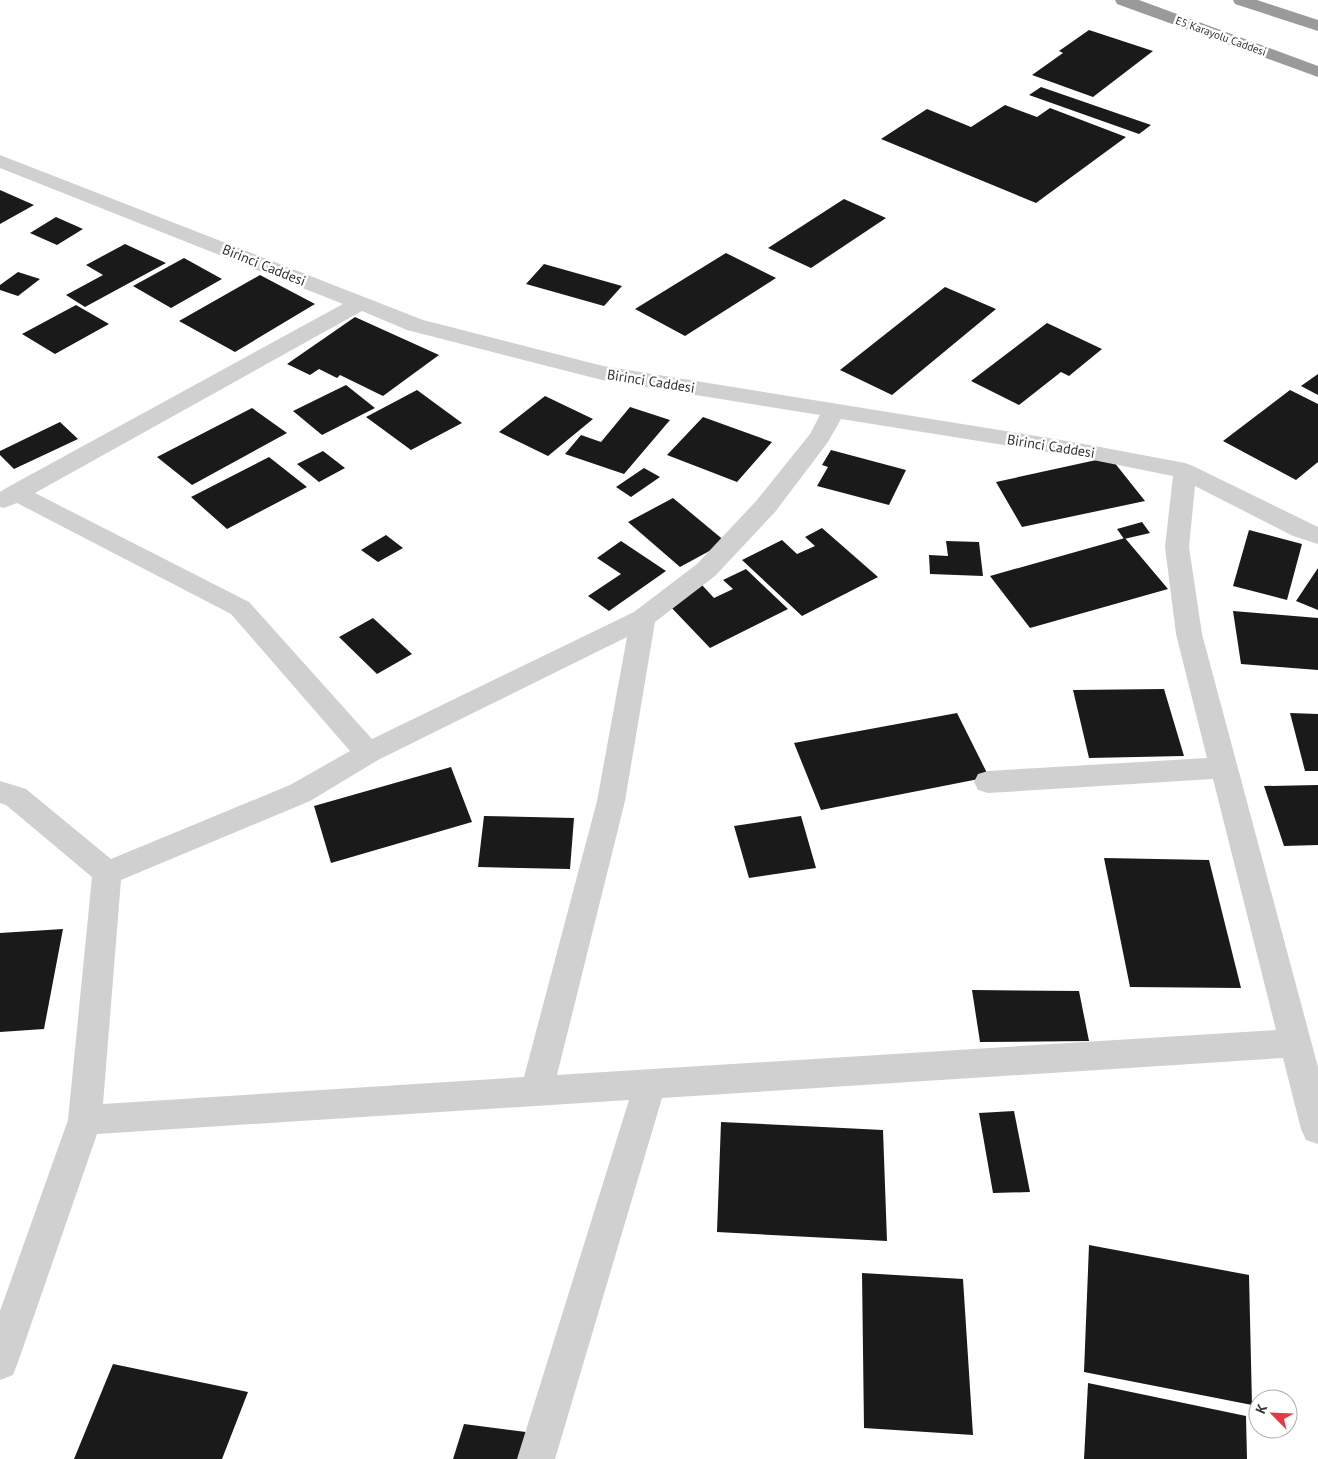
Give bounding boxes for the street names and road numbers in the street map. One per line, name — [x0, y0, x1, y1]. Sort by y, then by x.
street label: E5 Karayolu Caddesi — [1174, 13, 1268, 59]
street label: Birinci Caddesi — [220, 240, 308, 290]
street label: Birinci Caddesi — [606, 365, 696, 397]
street label: Birinci Caddesi — [1006, 430, 1096, 462]

